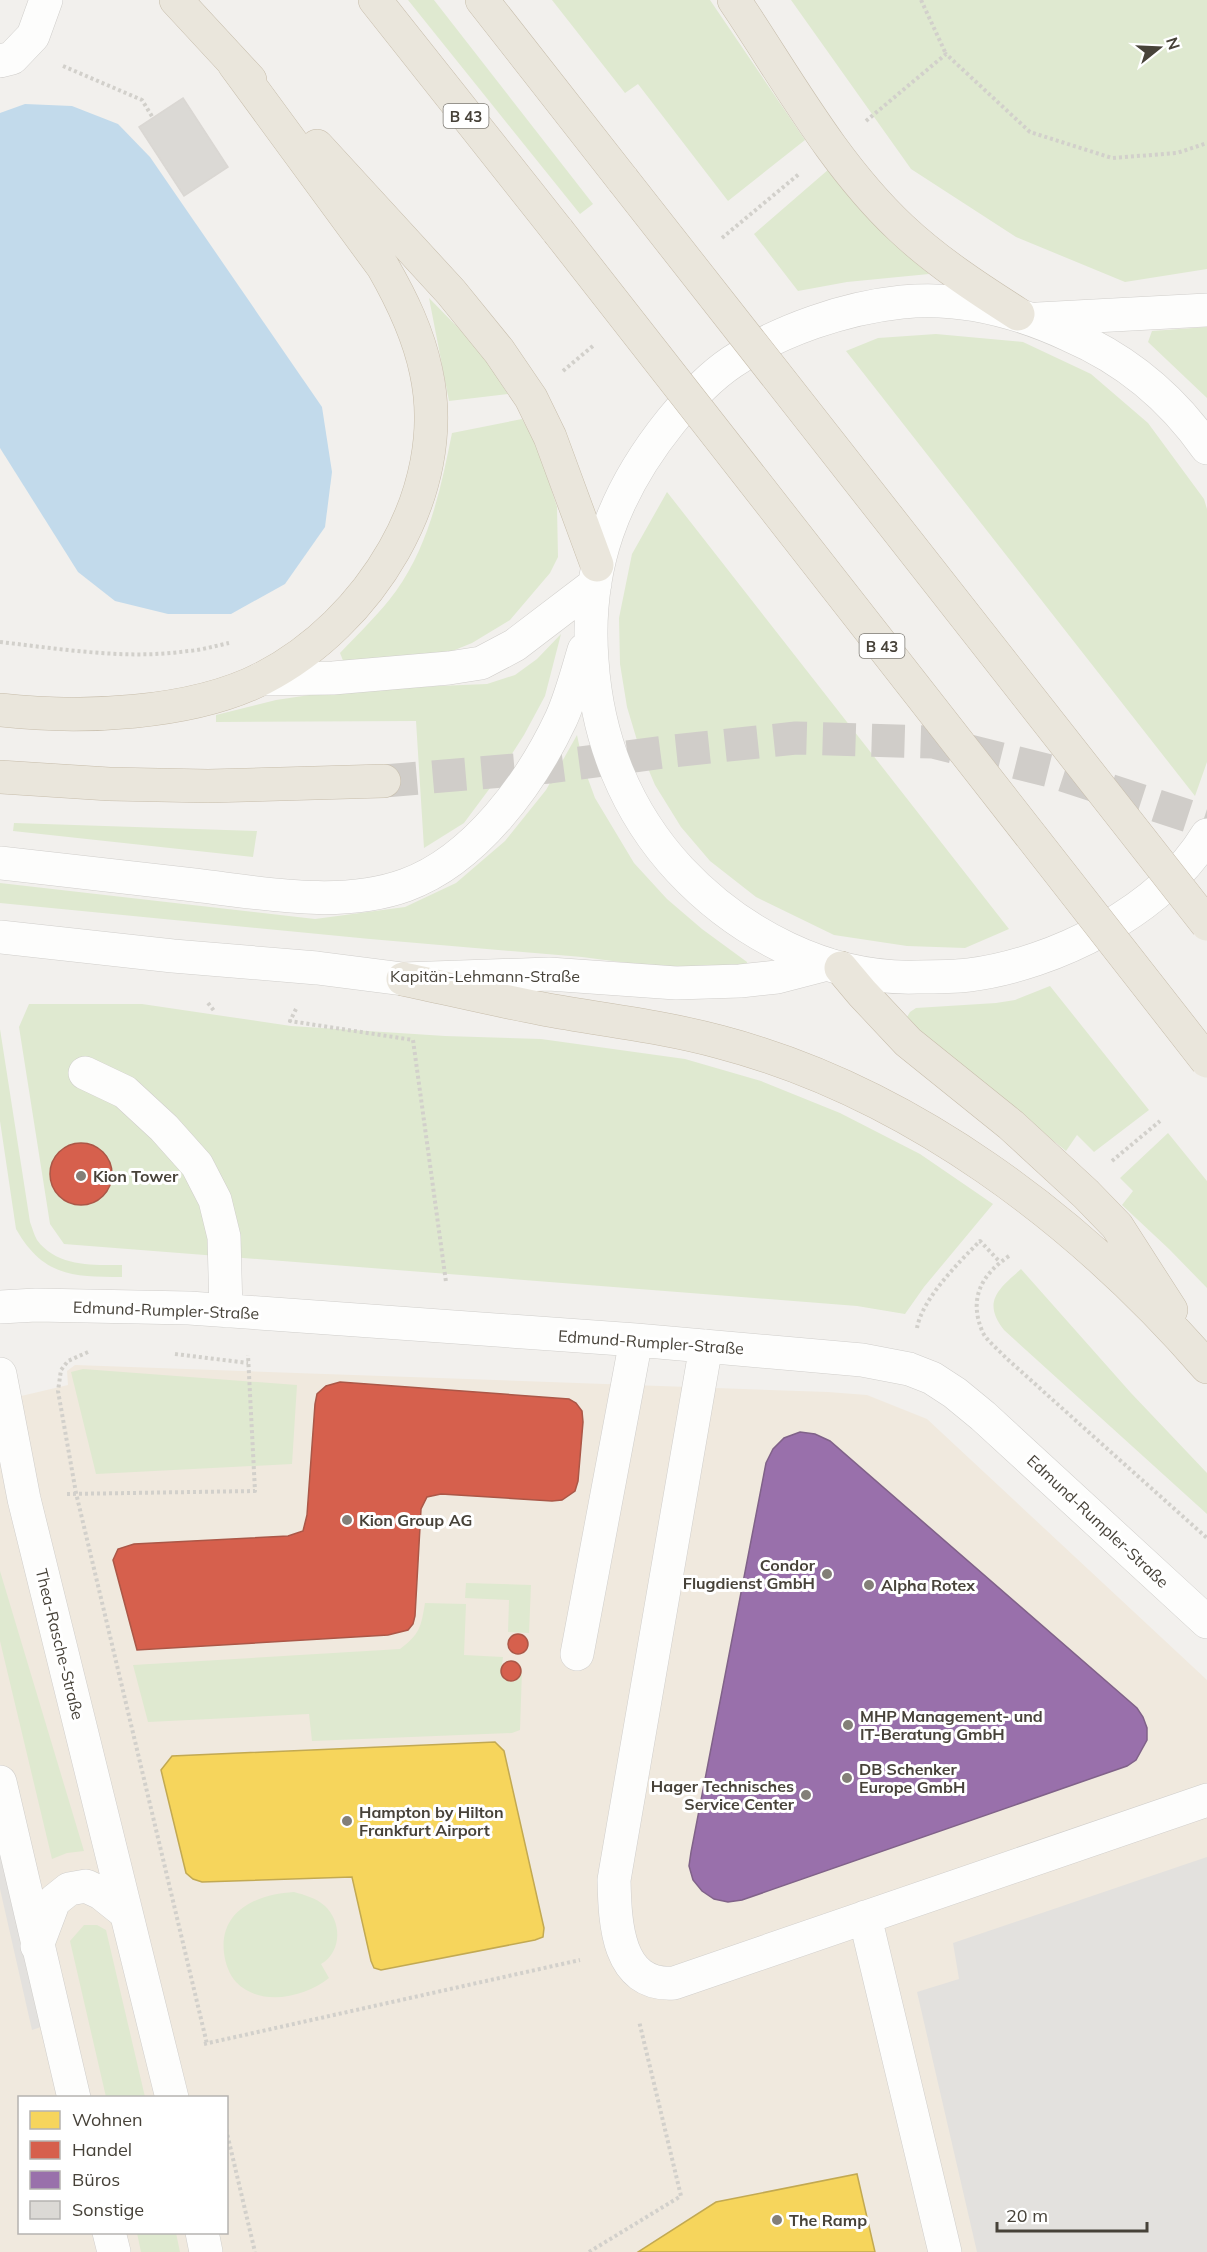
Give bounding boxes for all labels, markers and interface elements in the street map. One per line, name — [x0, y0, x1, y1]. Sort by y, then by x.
north arrow — [1129, 18, 1189, 78]
text: N — [1162, 35, 1185, 52]
road number: B 43 — [444, 104, 488, 128]
road number: B 43 — [860, 634, 904, 658]
street label: Kapitän-Lehmann-Straße — [390, 966, 580, 986]
place label: Kion Tower — [93, 1166, 179, 1186]
marker: Kion Tower — [74, 1169, 88, 1183]
street label: Edmund-Rumpler-Straße — [73, 1297, 259, 1323]
street label: Edmund-Rumpler-Straße — [557, 1326, 745, 1358]
street label: Edmund-Rumpler-Straße — [1023, 1450, 1173, 1592]
place label: Kion Group AG — [359, 1510, 472, 1530]
marker: Kion Group AG — [340, 1513, 354, 1527]
place label: Condor Flugdienst GmbH — [683, 1555, 816, 1593]
street label: Thea-Rasche-Straße — [32, 1566, 88, 1722]
marker: Condor Flugdienst GmbH — [820, 1567, 834, 1581]
place label: Alpha Rotex — [881, 1575, 975, 1595]
marker: Alpha Rotex — [862, 1578, 876, 1592]
place label: MHP Management- und IT-Beratung GmbH — [860, 1706, 1043, 1744]
marker: MHP Management- und IT-Beratung GmbH — [841, 1718, 855, 1732]
place label: DB Schenker Europe GmbH — [859, 1759, 965, 1797]
marker: DB Schenker Europe GmbH — [840, 1771, 854, 1785]
place label: Hager Technisches Service Center — [651, 1776, 795, 1814]
marker: Hager Technisches Service Center — [799, 1788, 813, 1802]
place label: Hampton by Hilton Frankfurt Airport — [359, 1802, 504, 1840]
marker: Hampton by Hilton Frankfurt Airport — [340, 1814, 354, 1828]
legend — [18, 2096, 228, 2234]
text: Wohnen — [72, 2108, 143, 2131]
text: Handel — [72, 2138, 132, 2161]
text: Büros — [72, 2168, 120, 2191]
scale bar — [997, 2195, 1147, 2233]
text: Sonstige — [72, 2198, 144, 2221]
text: 20 m — [1006, 2204, 1048, 2227]
place label: The Ramp — [789, 2210, 867, 2230]
marker: The Ramp — [770, 2213, 784, 2227]

